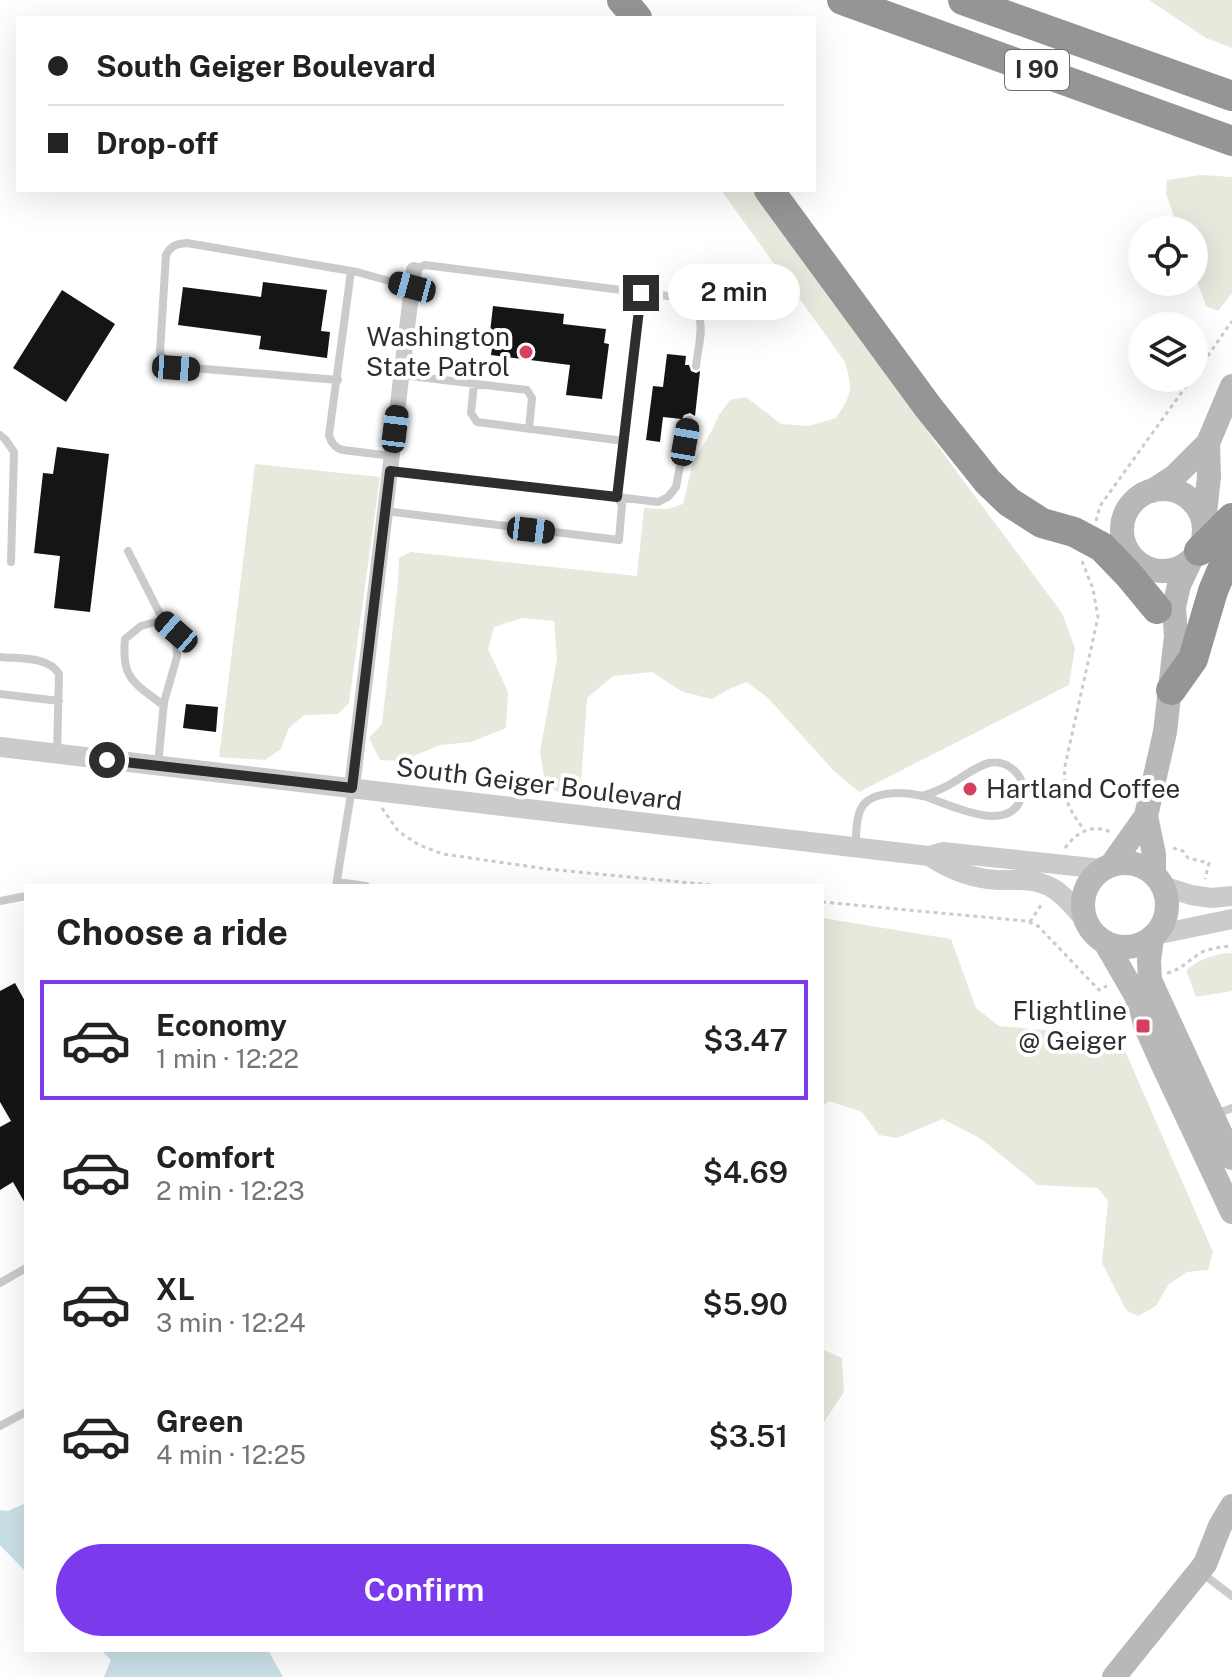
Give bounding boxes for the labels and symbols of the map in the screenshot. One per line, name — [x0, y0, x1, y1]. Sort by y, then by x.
road number: I 90 — [1005, 50, 1069, 90]
callout: 2 min — [669, 265, 801, 321]
car — [386, 269, 438, 305]
route end — [623, 275, 659, 311]
place label: Washington State Patrol — [366, 321, 510, 382]
marker: Washington State Patrol — [517, 343, 535, 361]
car — [151, 354, 201, 382]
car — [380, 404, 410, 454]
car — [669, 416, 701, 468]
car — [506, 515, 556, 545]
car — [150, 607, 202, 657]
route start — [89, 742, 125, 778]
street label: South Geiger Boulevard — [394, 751, 684, 816]
place label: Hartland Coffee — [986, 773, 1180, 804]
marker: Hartland Coffee — [961, 780, 979, 798]
place label: Flightline @ Geiger — [1013, 995, 1127, 1056]
marker: Flightline @ Geiger — [1134, 1017, 1152, 1035]

